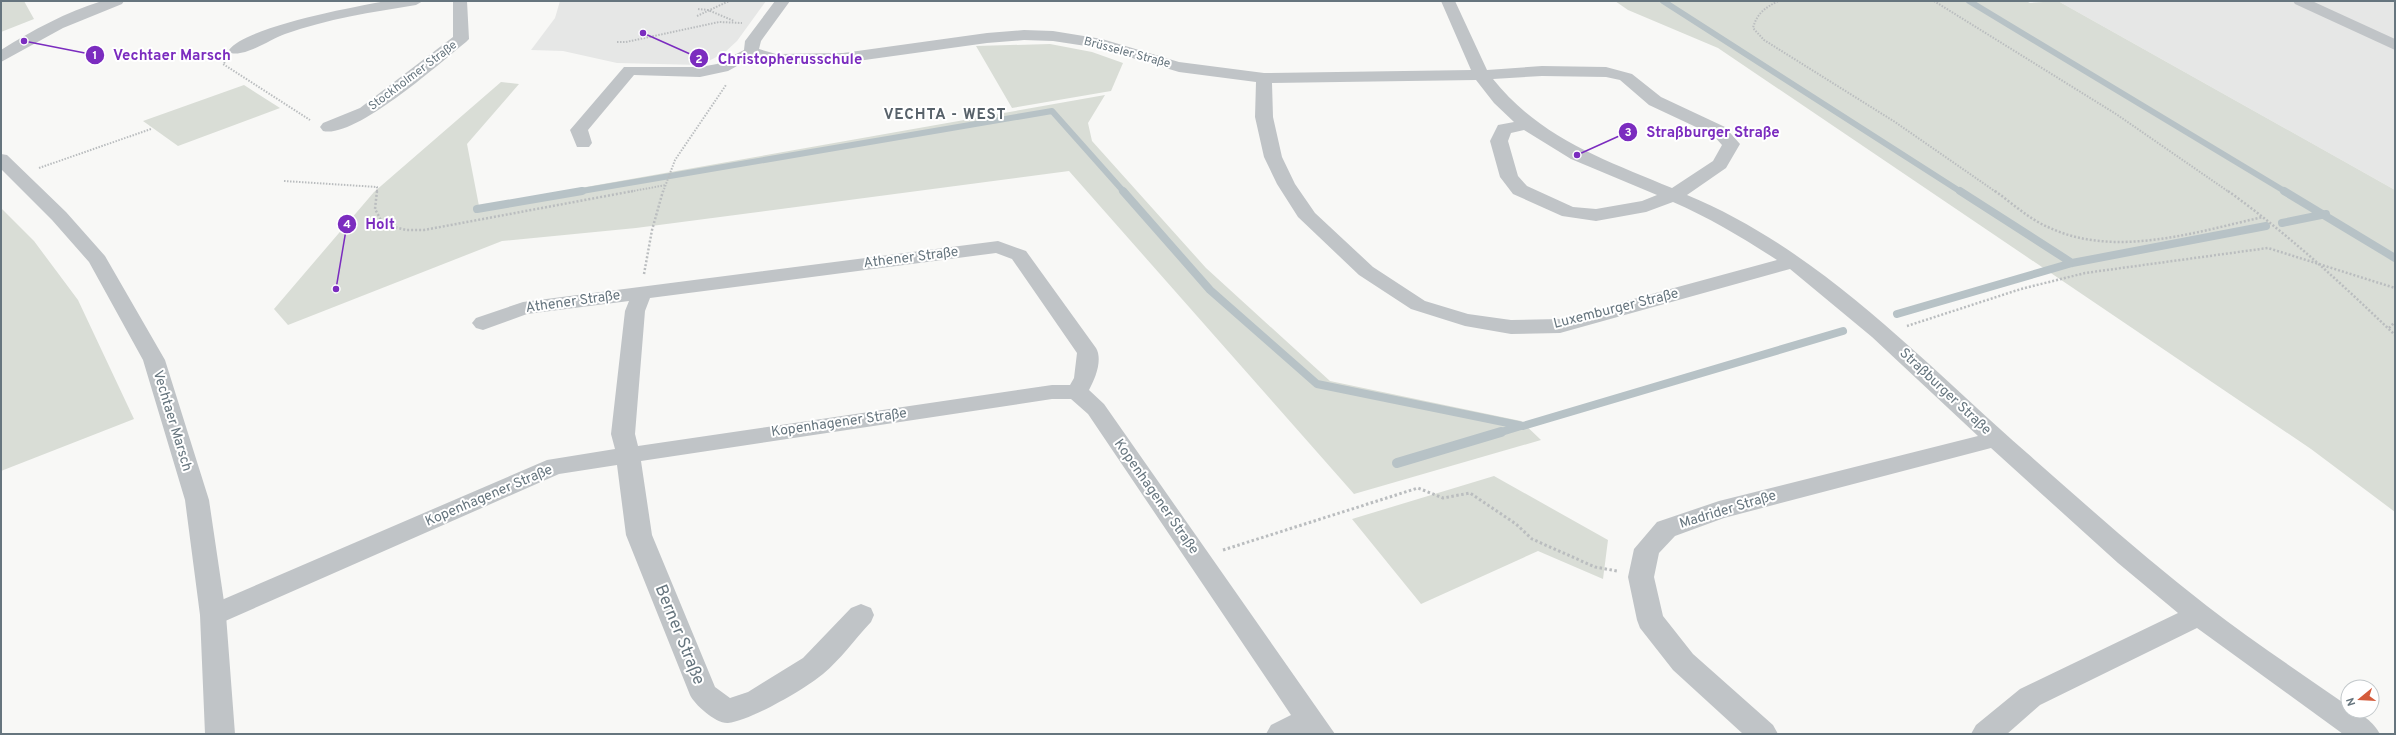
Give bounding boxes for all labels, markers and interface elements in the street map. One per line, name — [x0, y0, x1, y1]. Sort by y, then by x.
street label: Brüsseler Straße — [1082, 34, 1172, 72]
street label: Stockholmer Straße — [366, 37, 460, 115]
callout: Vechtaer Marsch — [85, 42, 239, 69]
callout: Christopherusschule — [689, 45, 870, 72]
text: Vechtaer Marsch — [113, 47, 231, 66]
text: 1 — [93, 48, 97, 64]
text: Christopherusschule — [718, 51, 862, 70]
text: 2 — [695, 52, 703, 68]
district label: VECHTA - WEST — [883, 106, 1007, 125]
callout: Straßburger Straße — [1618, 118, 1788, 145]
text: Straßburger Straße — [1646, 124, 1780, 143]
text: 3 — [1624, 125, 1632, 141]
callout: Holt — [337, 210, 403, 237]
text: Holt — [365, 216, 395, 235]
text: 4 — [343, 217, 351, 233]
street label: Athener Straße — [863, 244, 959, 272]
street label: Luxemburger Straße — [1552, 285, 1680, 333]
street label: Athener Straße — [525, 287, 621, 317]
street label: Straßburger Straße — [1896, 345, 1994, 439]
street label: Vechtaer Marsch — [149, 369, 195, 473]
street label: Kopenhagener Straße — [770, 405, 908, 441]
street label: Kopenhagener Straße — [1110, 436, 1202, 558]
street label: Kopenhagener Straße — [423, 461, 555, 531]
street label: Madrider Straße — [1678, 487, 1778, 533]
street label: Berner Straße — [649, 582, 709, 688]
north arrow — [2340, 679, 2380, 719]
text: N — [2344, 696, 2359, 708]

